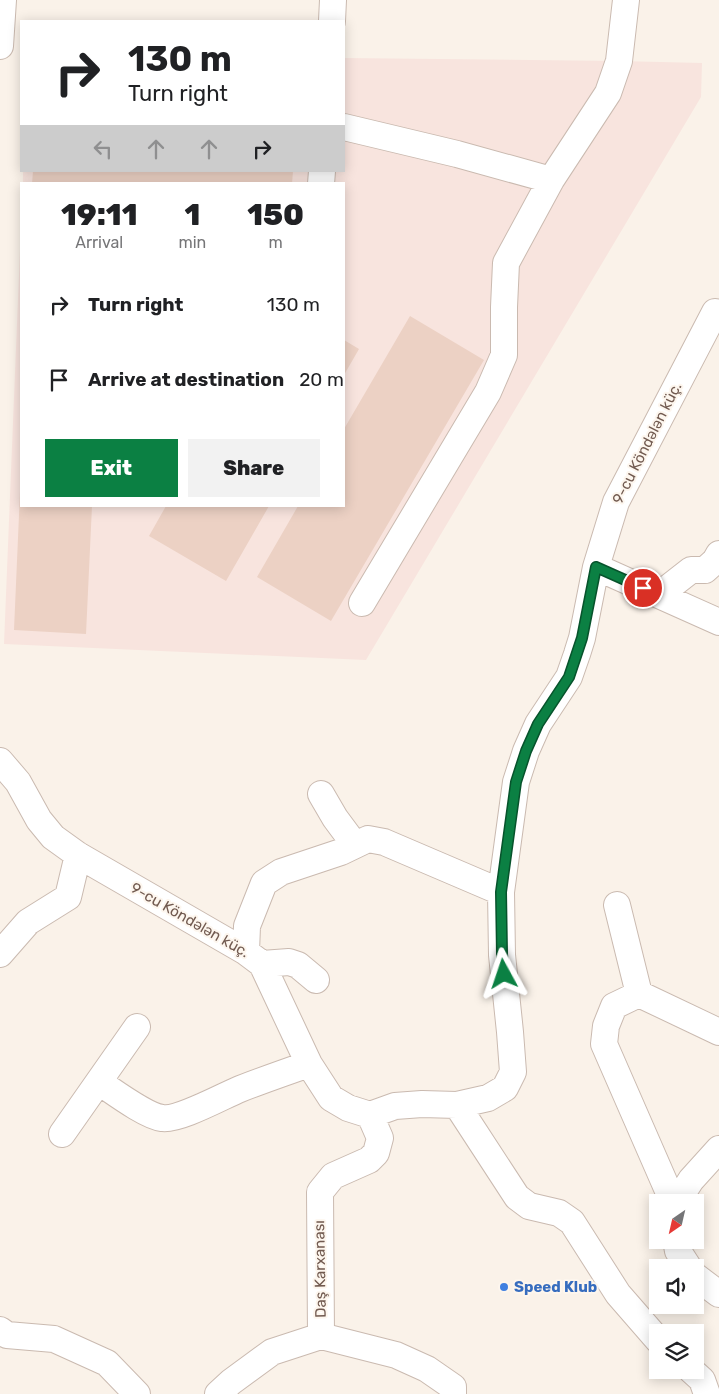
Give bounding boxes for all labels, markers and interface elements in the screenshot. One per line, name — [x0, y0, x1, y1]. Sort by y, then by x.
text: 130 m — [128, 38, 232, 80]
icon: right — [45, 40, 110, 105]
text: Turn right — [128, 80, 228, 107]
icon: left — [89, 135, 117, 163]
icon: ahead — [142, 135, 170, 163]
icon: ahead — [195, 135, 223, 163]
icon: right — [248, 135, 276, 163]
text: 19:11 — [61, 197, 137, 233]
text: 1 — [184, 197, 200, 233]
text: 150 — [247, 197, 304, 233]
text: Arrival — [75, 233, 123, 252]
text: min — [178, 233, 206, 252]
text: m — [269, 233, 283, 252]
icon: right — [45, 291, 73, 319]
text: Turn right — [88, 293, 183, 316]
text: 130 m — [267, 293, 320, 316]
icon: arrive — [45, 366, 73, 394]
text: Arrive at destination — [88, 368, 284, 391]
text: 20 m — [299, 368, 344, 391]
street label: 9-cu Köndələn küç. — [609, 379, 685, 507]
button: Exit — [45, 439, 178, 497]
button: Share — [188, 439, 320, 497]
pin — [622, 567, 664, 609]
icon: arrive — [629, 574, 657, 602]
street label: 9-cu Köndələn küç. — [127, 879, 253, 961]
position arrow — [477, 947, 529, 999]
north arrow — [649, 1194, 704, 1249]
map controls — [649, 1194, 704, 1379]
street label: Daş Karxanası — [310, 1220, 330, 1318]
button: sound — [649, 1259, 704, 1314]
place label: Speed Klub — [514, 1278, 597, 1296]
marker: Speed Klub — [498, 1281, 510, 1293]
button: layers — [649, 1324, 704, 1379]

